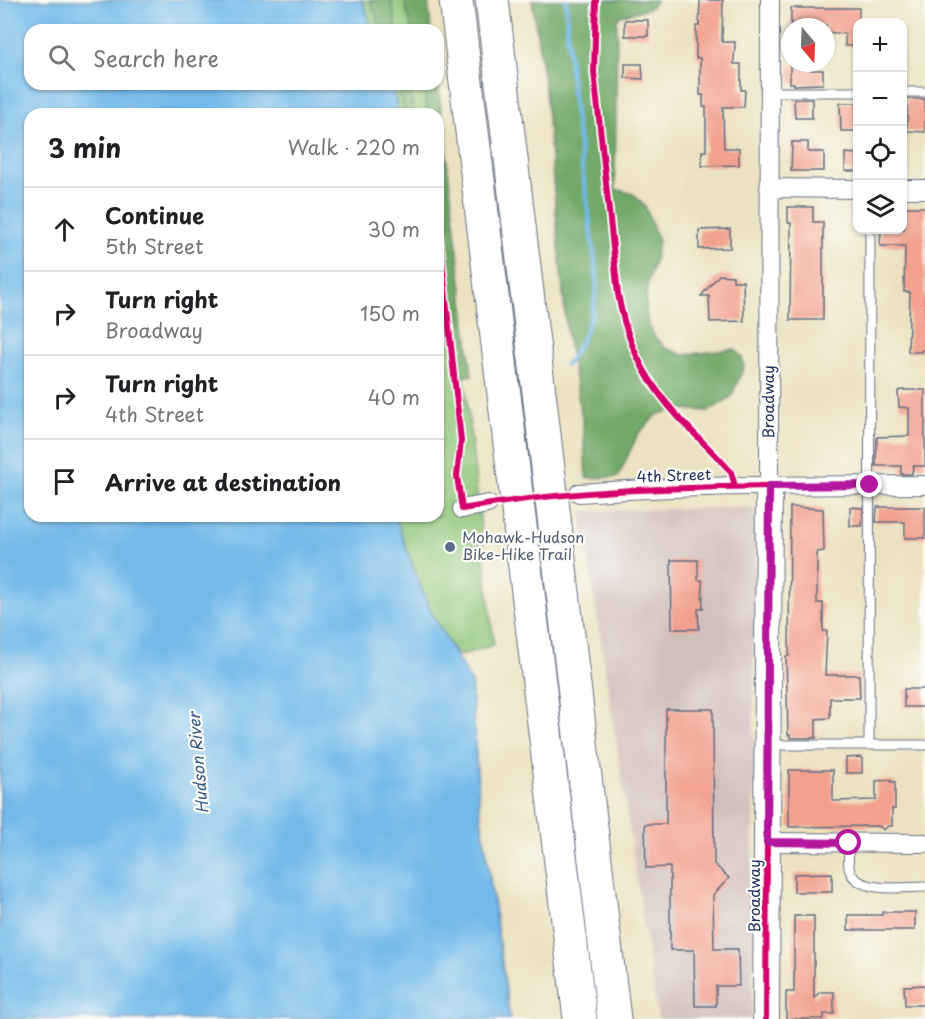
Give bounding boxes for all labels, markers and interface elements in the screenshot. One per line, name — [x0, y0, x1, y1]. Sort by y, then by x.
north arrow — [781, 18, 835, 72]
map controls — [853, 18, 907, 234]
button: + — [853, 18, 907, 72]
search box — [24, 24, 444, 90]
icon: search — [45, 41, 78, 74]
text: Search here — [93, 41, 219, 74]
button: − — [853, 72, 907, 126]
button: locate — [853, 126, 907, 180]
text: 3 min — [48, 128, 121, 167]
text: Walk · 220 m — [288, 132, 420, 162]
button: layers — [853, 180, 907, 234]
text: Continue — [105, 198, 204, 231]
icon: ahead — [48, 213, 81, 246]
text: 30 m — [367, 214, 420, 244]
text: 5th Street — [105, 231, 203, 261]
text: Turn right — [105, 282, 218, 315]
icon: right — [48, 297, 81, 330]
text: 150 m — [360, 298, 420, 328]
text: Broadway — [105, 315, 203, 345]
street label: Broadway — [756, 365, 779, 439]
text: Turn right — [105, 366, 218, 399]
icon: right — [48, 381, 81, 414]
text: 40 m — [368, 382, 420, 412]
text: 4th Street — [105, 399, 204, 429]
street label: 4th Street — [636, 462, 711, 487]
icon: arrive — [48, 465, 81, 498]
text: Arrive at destination — [105, 465, 341, 498]
route end — [856, 471, 882, 497]
place label: Mohawk-Hudson Bike-Hike Trail — [462, 525, 584, 565]
marker: Mohawk-Hudson Bike-Hike Trail — [443, 540, 457, 554]
water label: Hudson River — [180, 709, 213, 815]
route start — [835, 829, 861, 855]
street label: Broadway — [742, 859, 765, 933]

